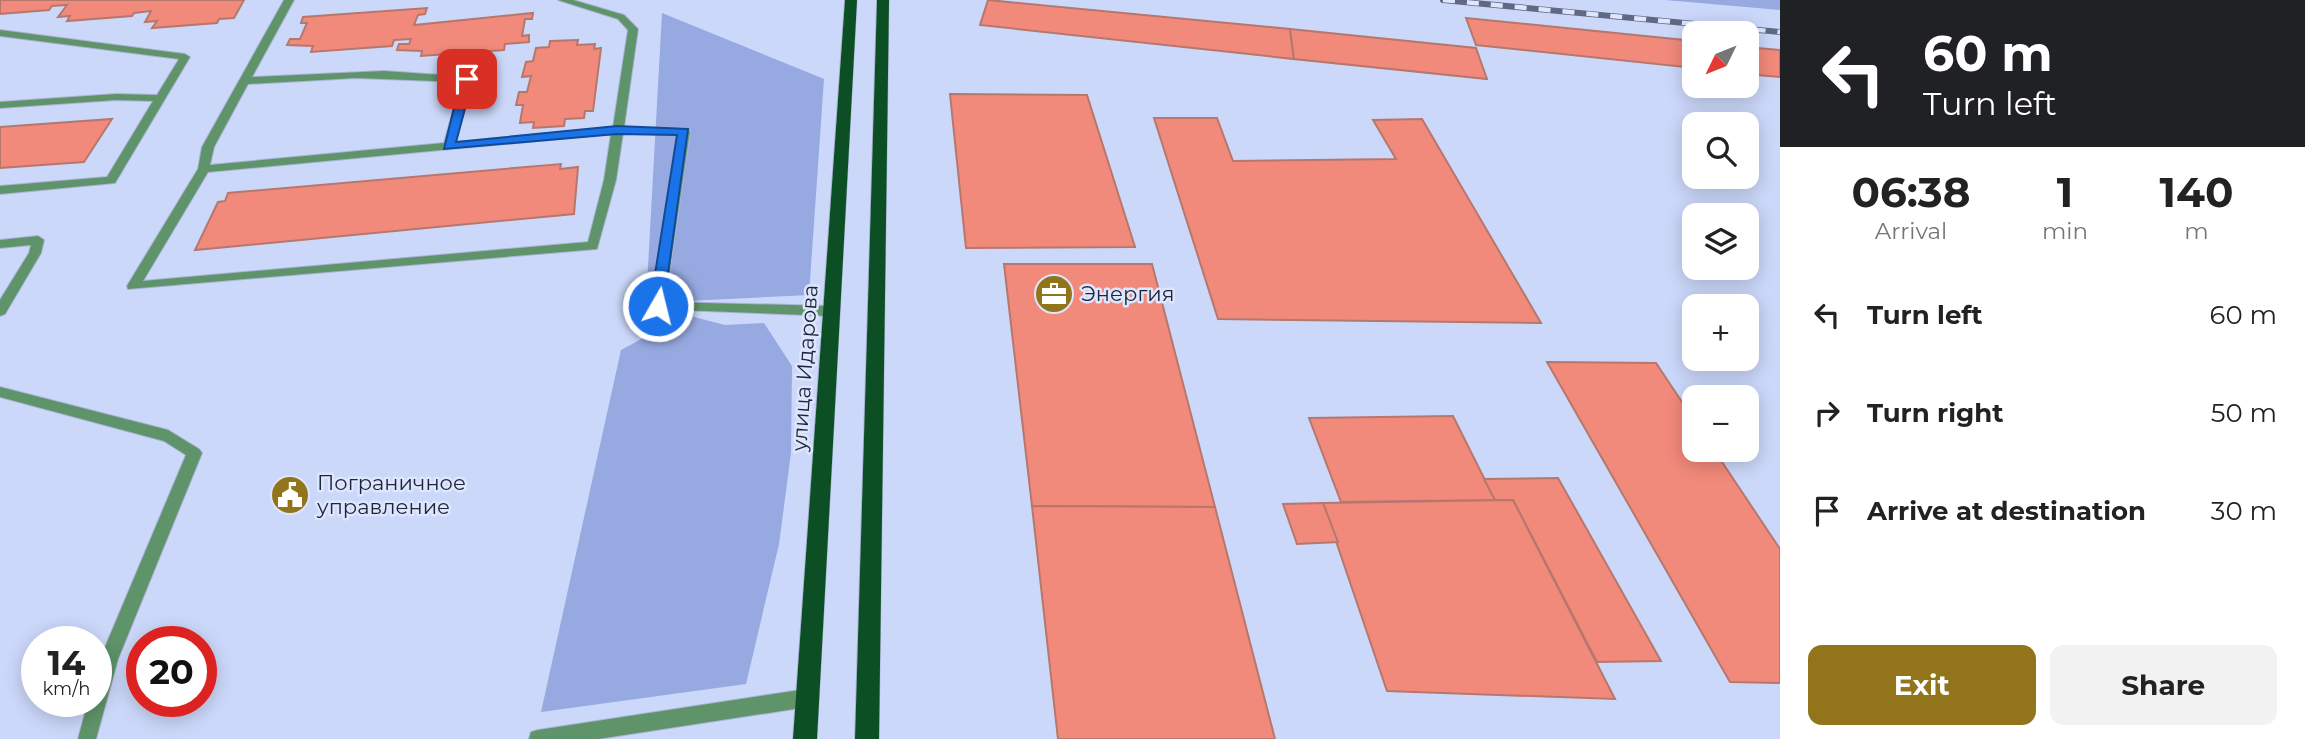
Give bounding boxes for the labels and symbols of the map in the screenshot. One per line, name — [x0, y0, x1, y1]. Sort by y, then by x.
north arrow — [1682, 21, 1759, 98]
pin — [437, 49, 497, 109]
position arrow — [621, 269, 695, 343]
office icon: Энергия — [1033, 273, 1075, 315]
place label: Энергия — [1081, 281, 1175, 306]
street label: улица Идарова — [786, 284, 823, 453]
place label: Пограничное управление — [316, 470, 466, 519]
public building icon: Пограничное управление — [269, 474, 311, 516]
speed limit sign: 20 — [126, 626, 217, 717]

